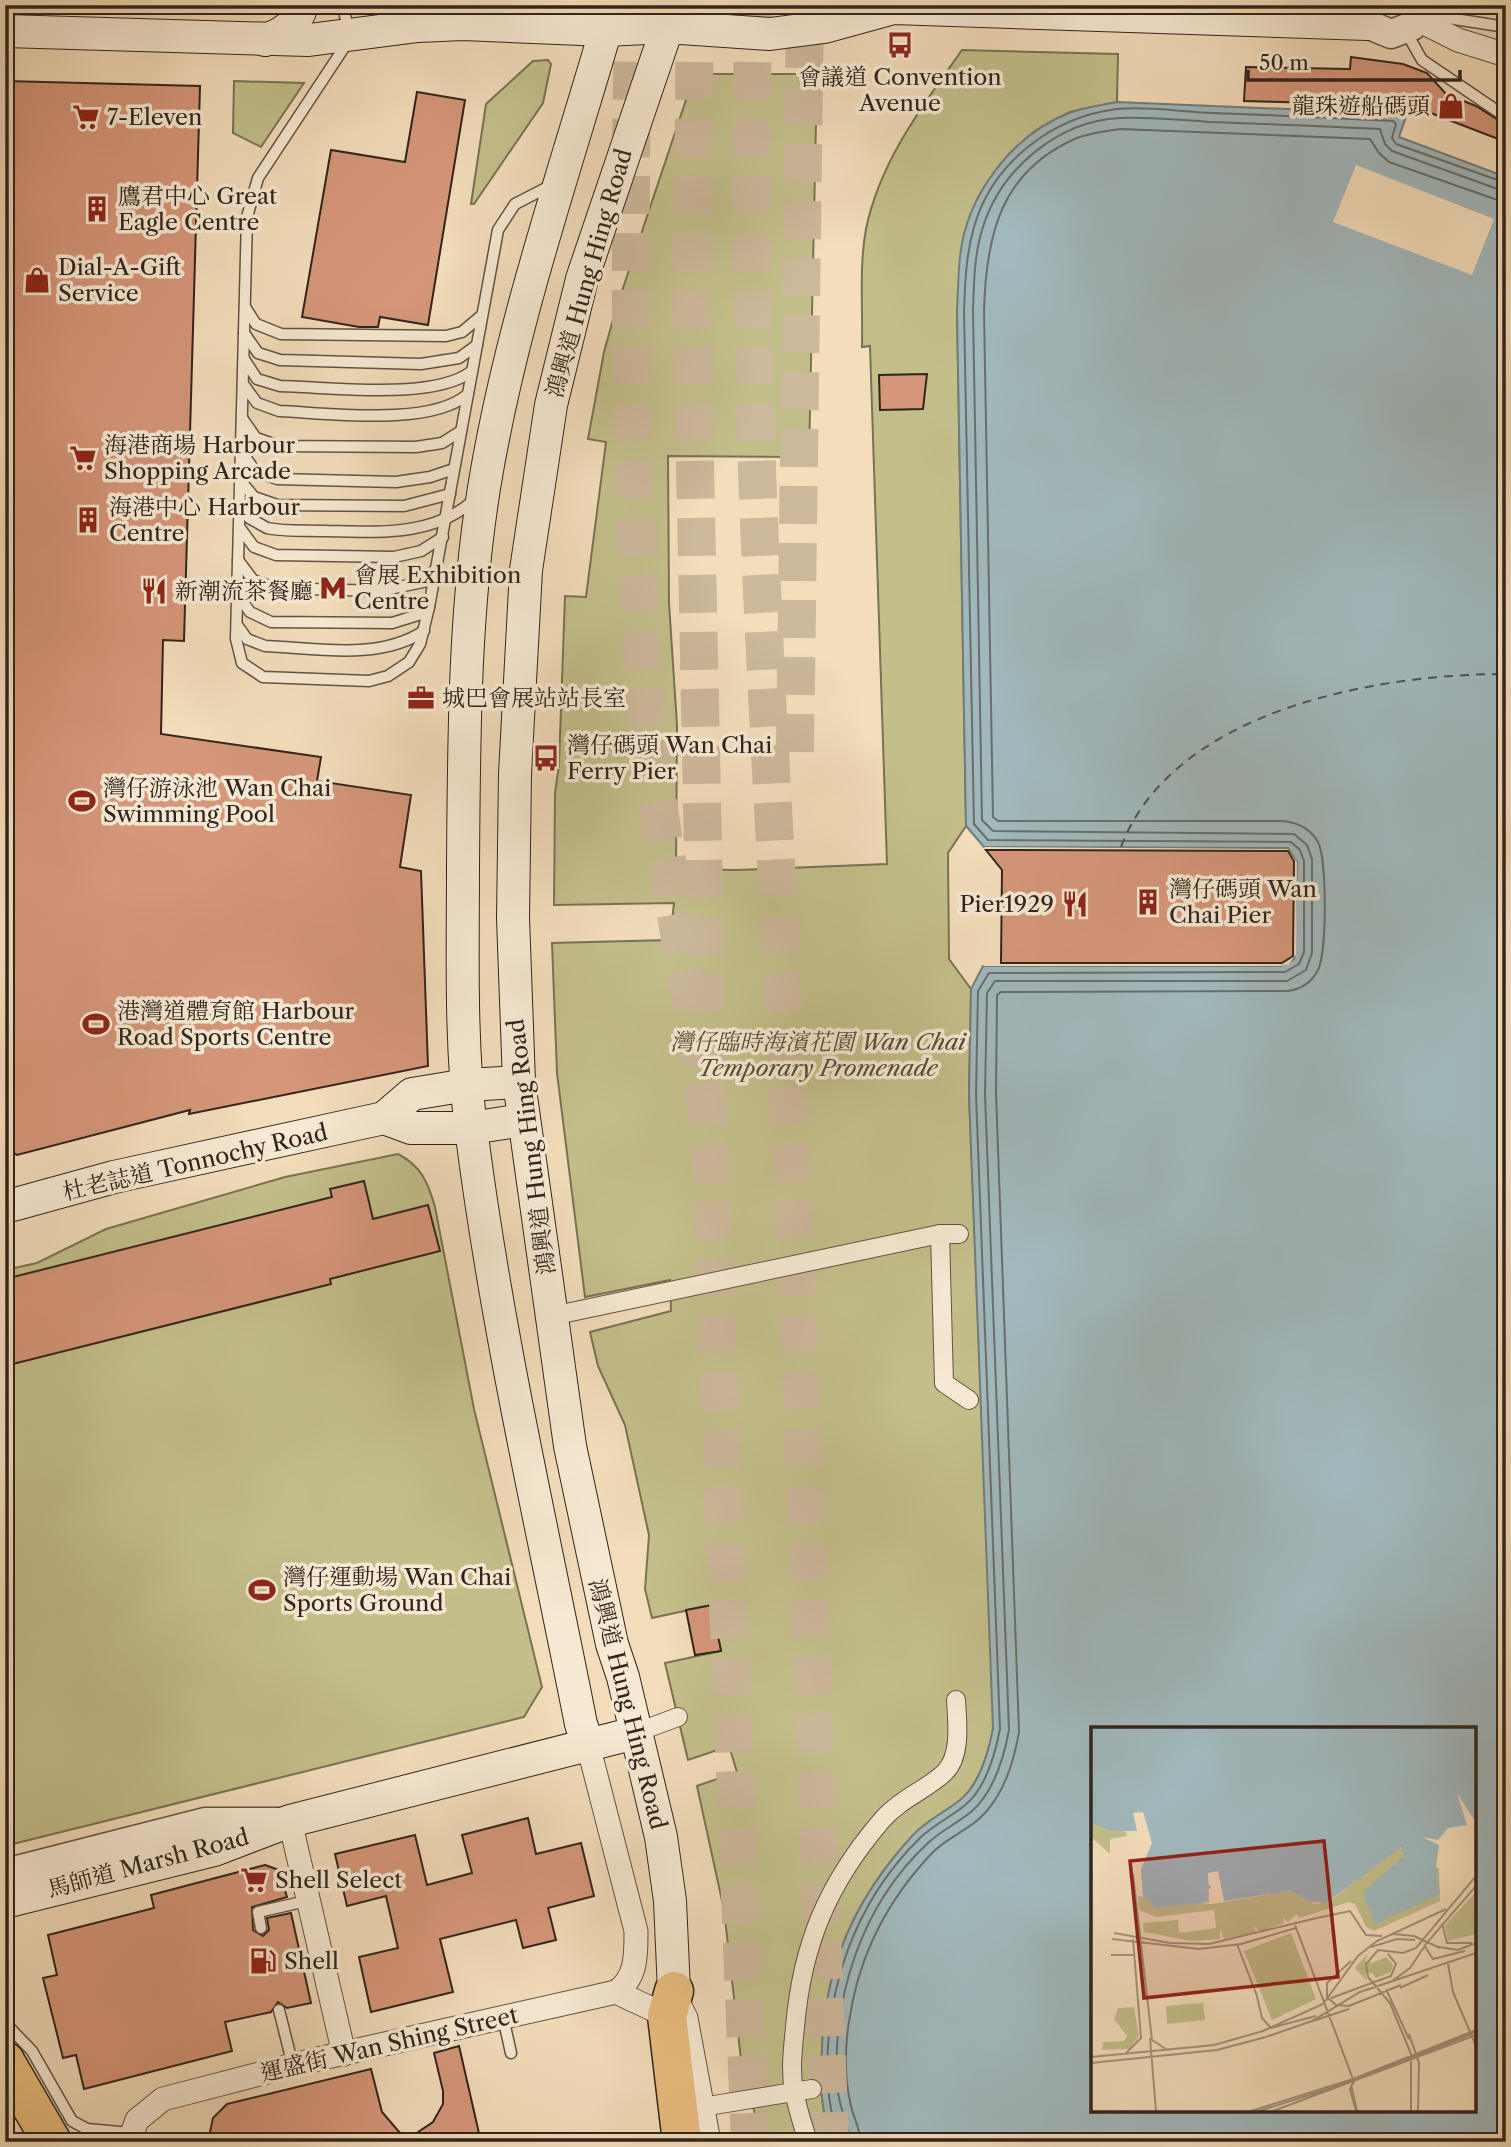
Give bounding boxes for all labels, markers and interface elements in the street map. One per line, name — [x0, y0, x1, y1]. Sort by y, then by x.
bus stop icon: 會議道 Convention Avenue — [885, 30, 915, 60]
scale bar — [1248, 38, 1460, 82]
text: 50 m — [1259, 50, 1309, 75]
place label: 會議道 Convention Avenue — [798, 63, 1002, 117]
shop icon: 龍珠遊船碼頭 — [1436, 91, 1466, 121]
place label: 龍珠遊船碼頭 — [1292, 92, 1430, 120]
supermarket icon: 7-Eleven — [71, 102, 101, 132]
place label: 7-Eleven — [107, 103, 202, 131]
street label: 鴻興道 Hung Hing Road — [540, 145, 638, 401]
place label: 鷹君中心 Great Eagle Centre — [118, 182, 277, 236]
building icon: 鷹君中心 Great Eagle Centre — [82, 194, 112, 224]
place label: Dial-A-Gift Service — [58, 253, 181, 307]
shop icon: Dial-A-Gift Service — [22, 265, 52, 295]
place label: 海港商場 Harbour Shopping Arcade — [104, 431, 296, 485]
supermarket icon: 海港商場 Harbour Shopping Arcade — [68, 443, 98, 473]
place label: 海港中心 Harbour Centre — [109, 493, 301, 547]
building icon: 海港中心 Harbour Centre — [73, 505, 103, 535]
place label: 會展 Exhibition Centre — [354, 561, 521, 615]
metro station icon: 會展 Exhibition Centre — [318, 573, 348, 603]
restaurant icon: 新潮流茶餐廳 — [139, 576, 169, 606]
place label: 新潮流茶餐廳 — [175, 577, 313, 605]
office icon: 城巴會展站站長室 — [406, 683, 436, 713]
place label: 城巴會展站站長室 — [442, 684, 626, 712]
place label: 灣仔碼頭 Wan Chai Ferry Pier — [567, 731, 772, 785]
bus stop icon: 灣仔碼頭 Wan Chai Ferry Pier — [531, 743, 561, 773]
place label: 灣仔游泳池 Wan Chai Swimming Pool — [103, 774, 331, 828]
sports icon: 灣仔游泳池 Wan Chai Swimming Pool — [67, 786, 97, 816]
place label: 灣仔碼頭 Wan Chai Pier — [1169, 875, 1317, 929]
building icon: 灣仔碼頭 Wan Chai Pier — [1133, 887, 1163, 917]
restaurant icon: Pier1929 — [1060, 889, 1090, 919]
place label: Pier1929 — [959, 890, 1054, 918]
place label: 港灣道體育館 Harbour Road Sports Centre — [117, 997, 355, 1051]
sports icon: 港灣道體育館 Harbour Road Sports Centre — [81, 1009, 111, 1039]
street label: 鴻興道 Hung Hing Road — [501, 1017, 561, 1277]
park label: 灣仔臨時海濱花園 Wan Chai Temporary Promenade — [670, 1028, 967, 1082]
street label: 杜老誌道 Tonnochy Road — [60, 1118, 330, 1206]
place label: 灣仔運動場 Wan Chai Sports Ground — [283, 1563, 511, 1617]
sports icon: 灣仔運動場 Wan Chai Sports Ground — [247, 1575, 277, 1605]
street label: 鴻興道 Hung Hing Road — [583, 1576, 673, 1832]
inset map — [1091, 1727, 1476, 2112]
street label: 馬師道 Marsh Road — [44, 1823, 252, 1903]
supermarket icon: Shell Select — [239, 1865, 269, 1895]
place label: Shell Select — [275, 1866, 402, 1894]
fuel station icon: Shell — [248, 1946, 278, 1976]
place label: Shell — [284, 1947, 339, 1975]
street label: 運盛街 Wan Shing Street — [257, 2001, 521, 2087]

